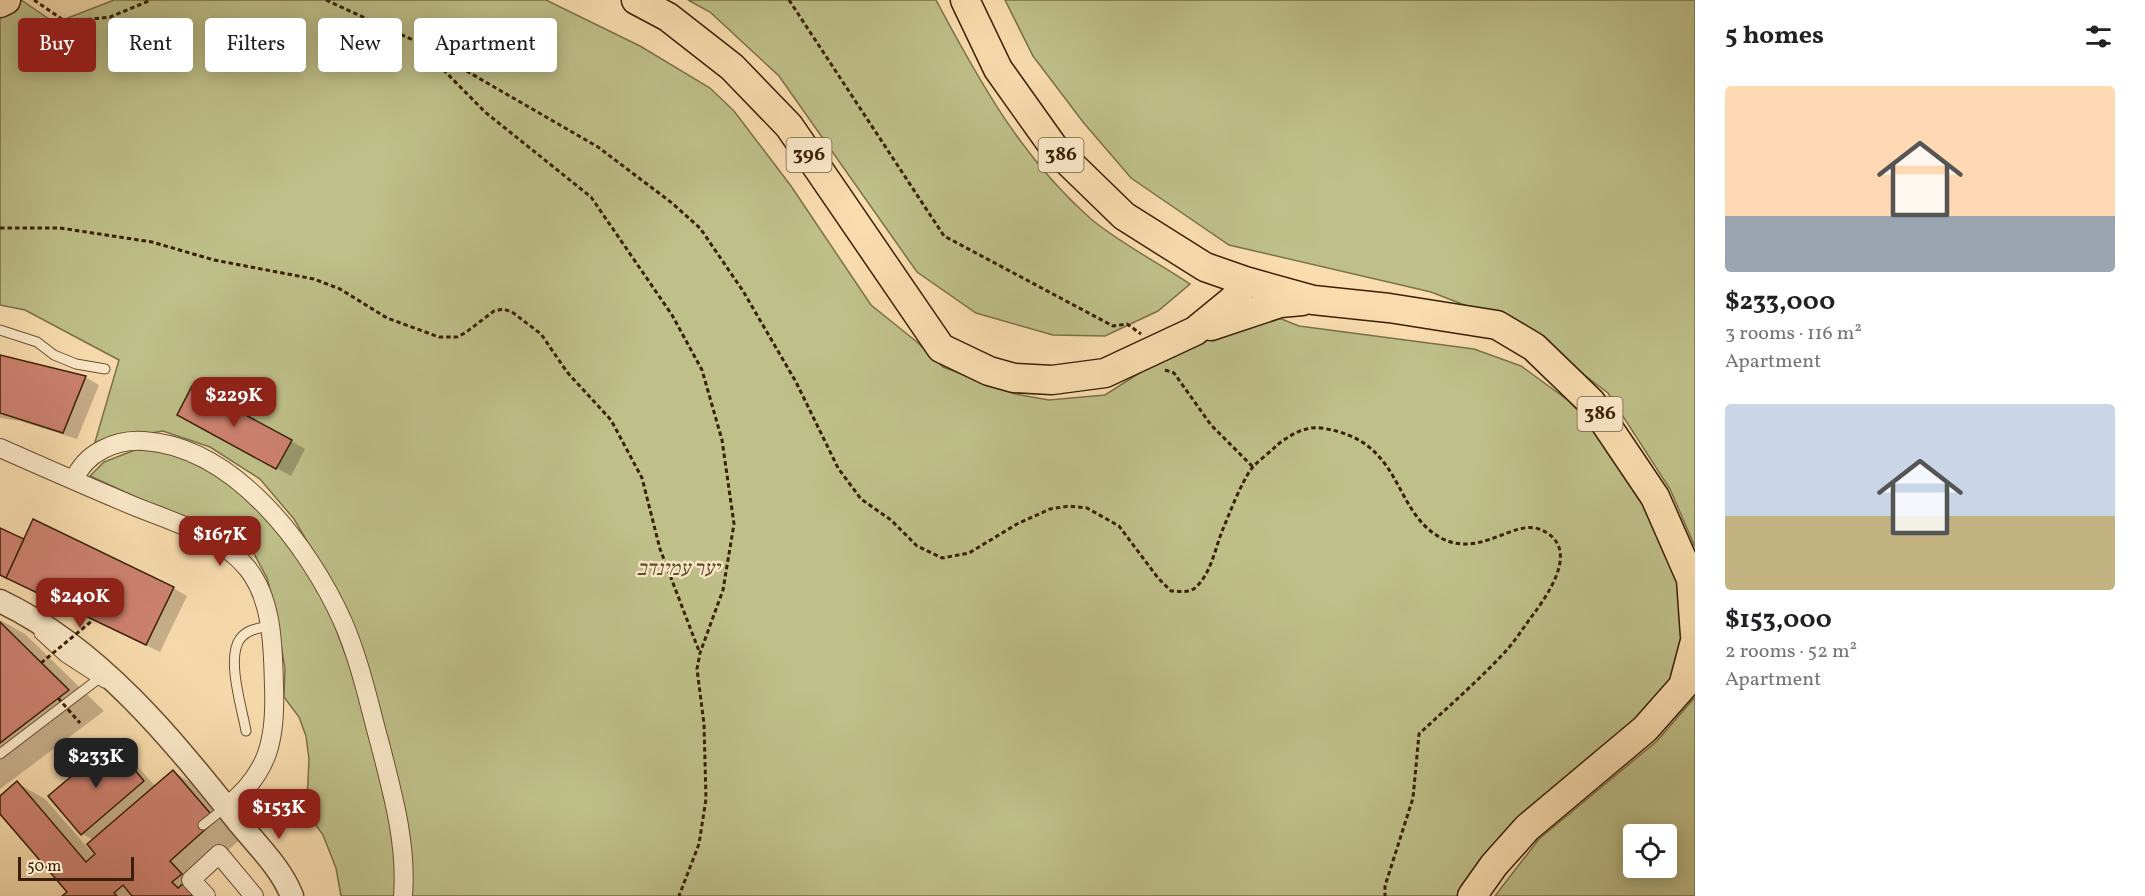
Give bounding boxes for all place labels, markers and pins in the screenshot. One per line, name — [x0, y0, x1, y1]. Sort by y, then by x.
pin: $229K — [192, 377, 276, 428]
pin: $167K — [178, 516, 262, 567]
pin: $240K — [38, 578, 122, 629]
pin: $233K — [54, 738, 138, 789]
pin: $153K — [237, 789, 321, 840]

